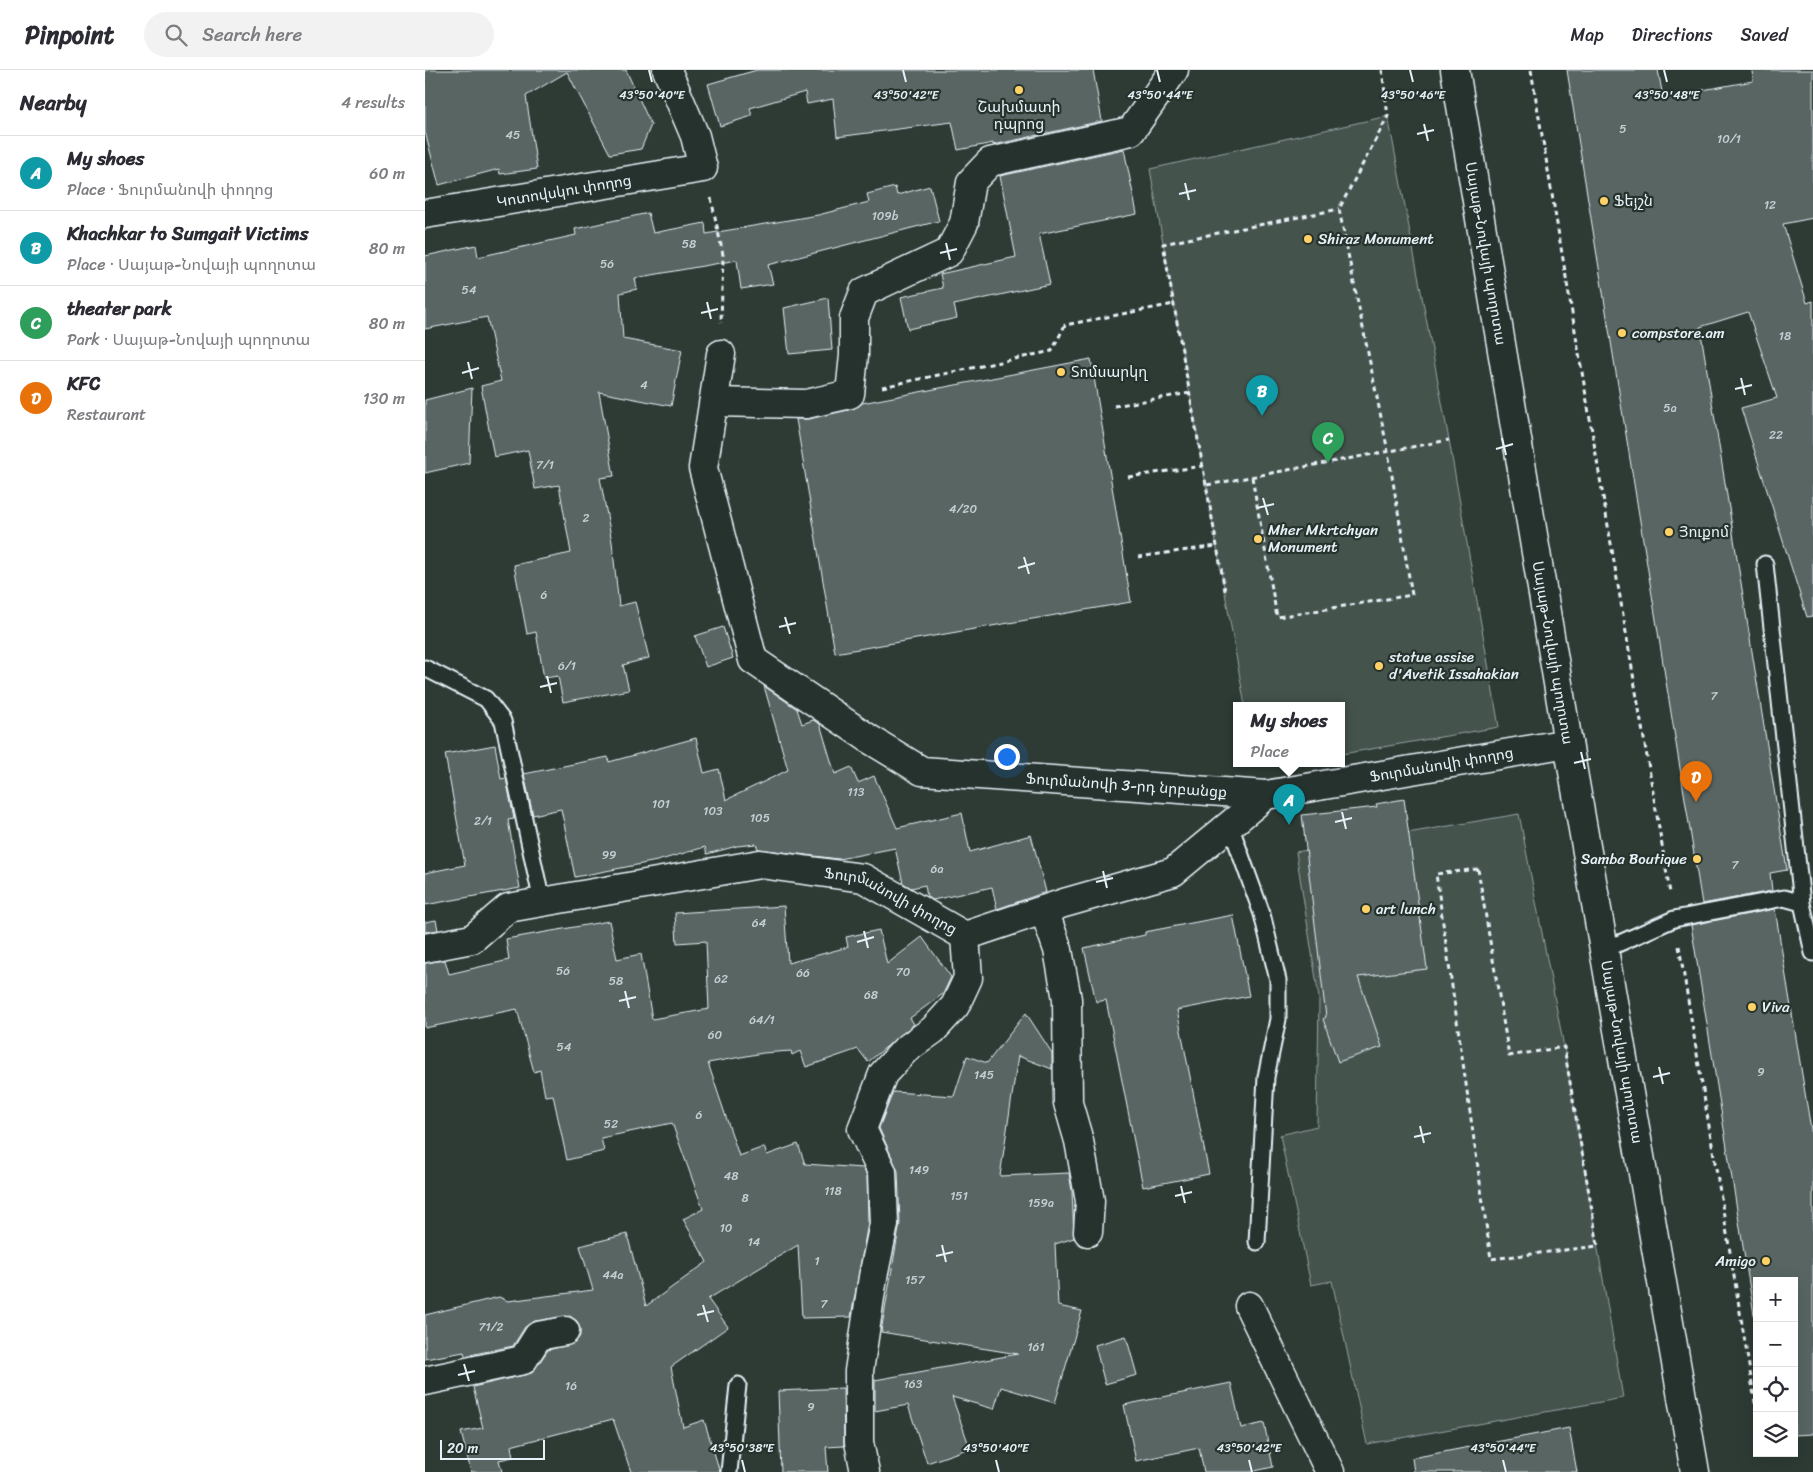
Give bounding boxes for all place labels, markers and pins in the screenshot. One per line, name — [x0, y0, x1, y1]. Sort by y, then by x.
marker: Շախմատի դպրոց — [1013, 84, 1025, 96]
place label: Շախմատի դպրոց — [977, 94, 1061, 137]
place label: Ֆեյշն — [1614, 188, 1653, 214]
marker: Ֆեյշն — [1598, 195, 1610, 207]
place label: Shiraz Monument — [1318, 226, 1434, 252]
marker: Shiraz Monument — [1302, 233, 1314, 245]
place label: compstore.am — [1632, 320, 1725, 346]
marker: compstore.am — [1616, 327, 1628, 339]
place label: Տոմսարկղ — [1071, 359, 1148, 385]
marker: Տոմսարկղ — [1055, 366, 1067, 378]
pin: B — [1246, 375, 1278, 416]
pin: C — [1312, 422, 1344, 463]
place label: Mher Mkrtchyan Monument — [1268, 517, 1378, 560]
place label: Յուքոմ — [1679, 519, 1729, 545]
marker: Յուքոմ — [1663, 526, 1675, 538]
marker: Mher Mkrtchyan Monument — [1252, 533, 1264, 545]
place label: statue assise d'Avetik Issahakian — [1388, 644, 1519, 687]
marker: statue assise d'Avetik Issahakian — [1373, 660, 1385, 672]
pin: D — [1680, 761, 1712, 802]
pin: A — [1273, 784, 1305, 825]
place label: Samba Boutique — [1581, 846, 1687, 872]
marker: Samba Boutique — [1691, 853, 1703, 865]
place label: art lunch — [1376, 896, 1436, 922]
marker: art lunch — [1360, 903, 1372, 915]
place label: Viva — [1762, 994, 1790, 1020]
marker: Viva — [1746, 1001, 1758, 1013]
place label: Amigo — [1714, 1248, 1756, 1274]
marker: Amigo — [1760, 1255, 1772, 1267]

